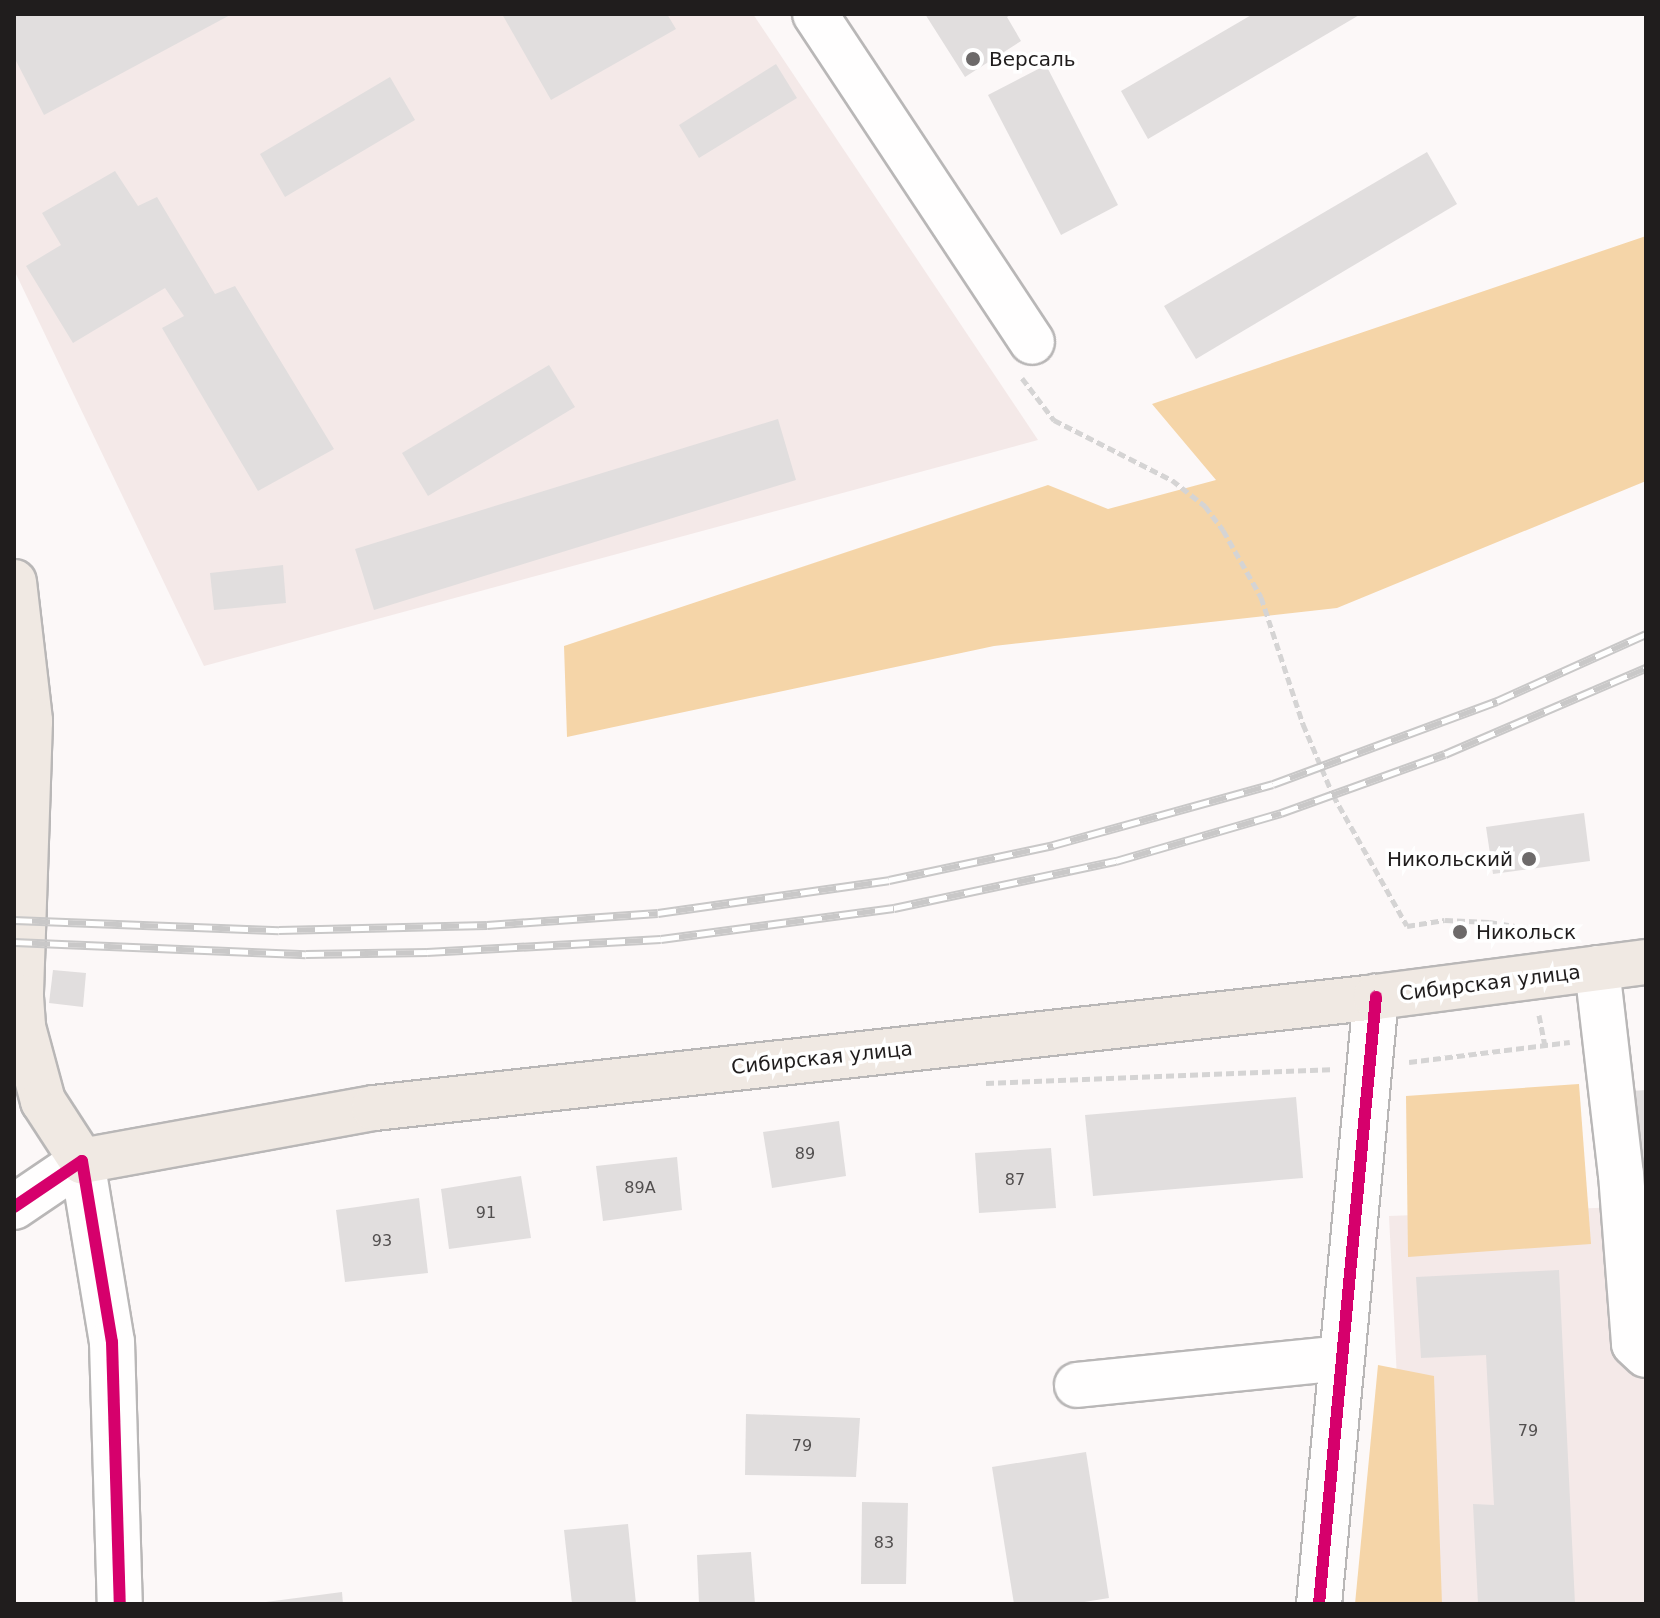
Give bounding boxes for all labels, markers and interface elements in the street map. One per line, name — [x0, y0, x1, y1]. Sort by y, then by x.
place label: Версаль — [989, 47, 1076, 71]
marker: Версаль — [964, 50, 982, 68]
place label: Никольский — [1387, 847, 1513, 871]
marker: Никольский — [1520, 850, 1538, 868]
place label: Никольск — [1476, 920, 1576, 944]
marker: Никольск — [1451, 923, 1469, 941]
street label: Сибирская улица — [1398, 960, 1582, 1006]
street label: Сибирская улица — [730, 1037, 914, 1079]
house number: 89 — [795, 1144, 815, 1164]
house number: 87 — [1005, 1170, 1025, 1190]
house number: 89А — [624, 1178, 656, 1198]
house number: 91 — [476, 1203, 496, 1223]
house number: 93 — [372, 1231, 392, 1251]
house number: 79 — [1518, 1421, 1538, 1441]
house number: 79 — [792, 1436, 812, 1456]
house number: 83 — [874, 1533, 894, 1553]

